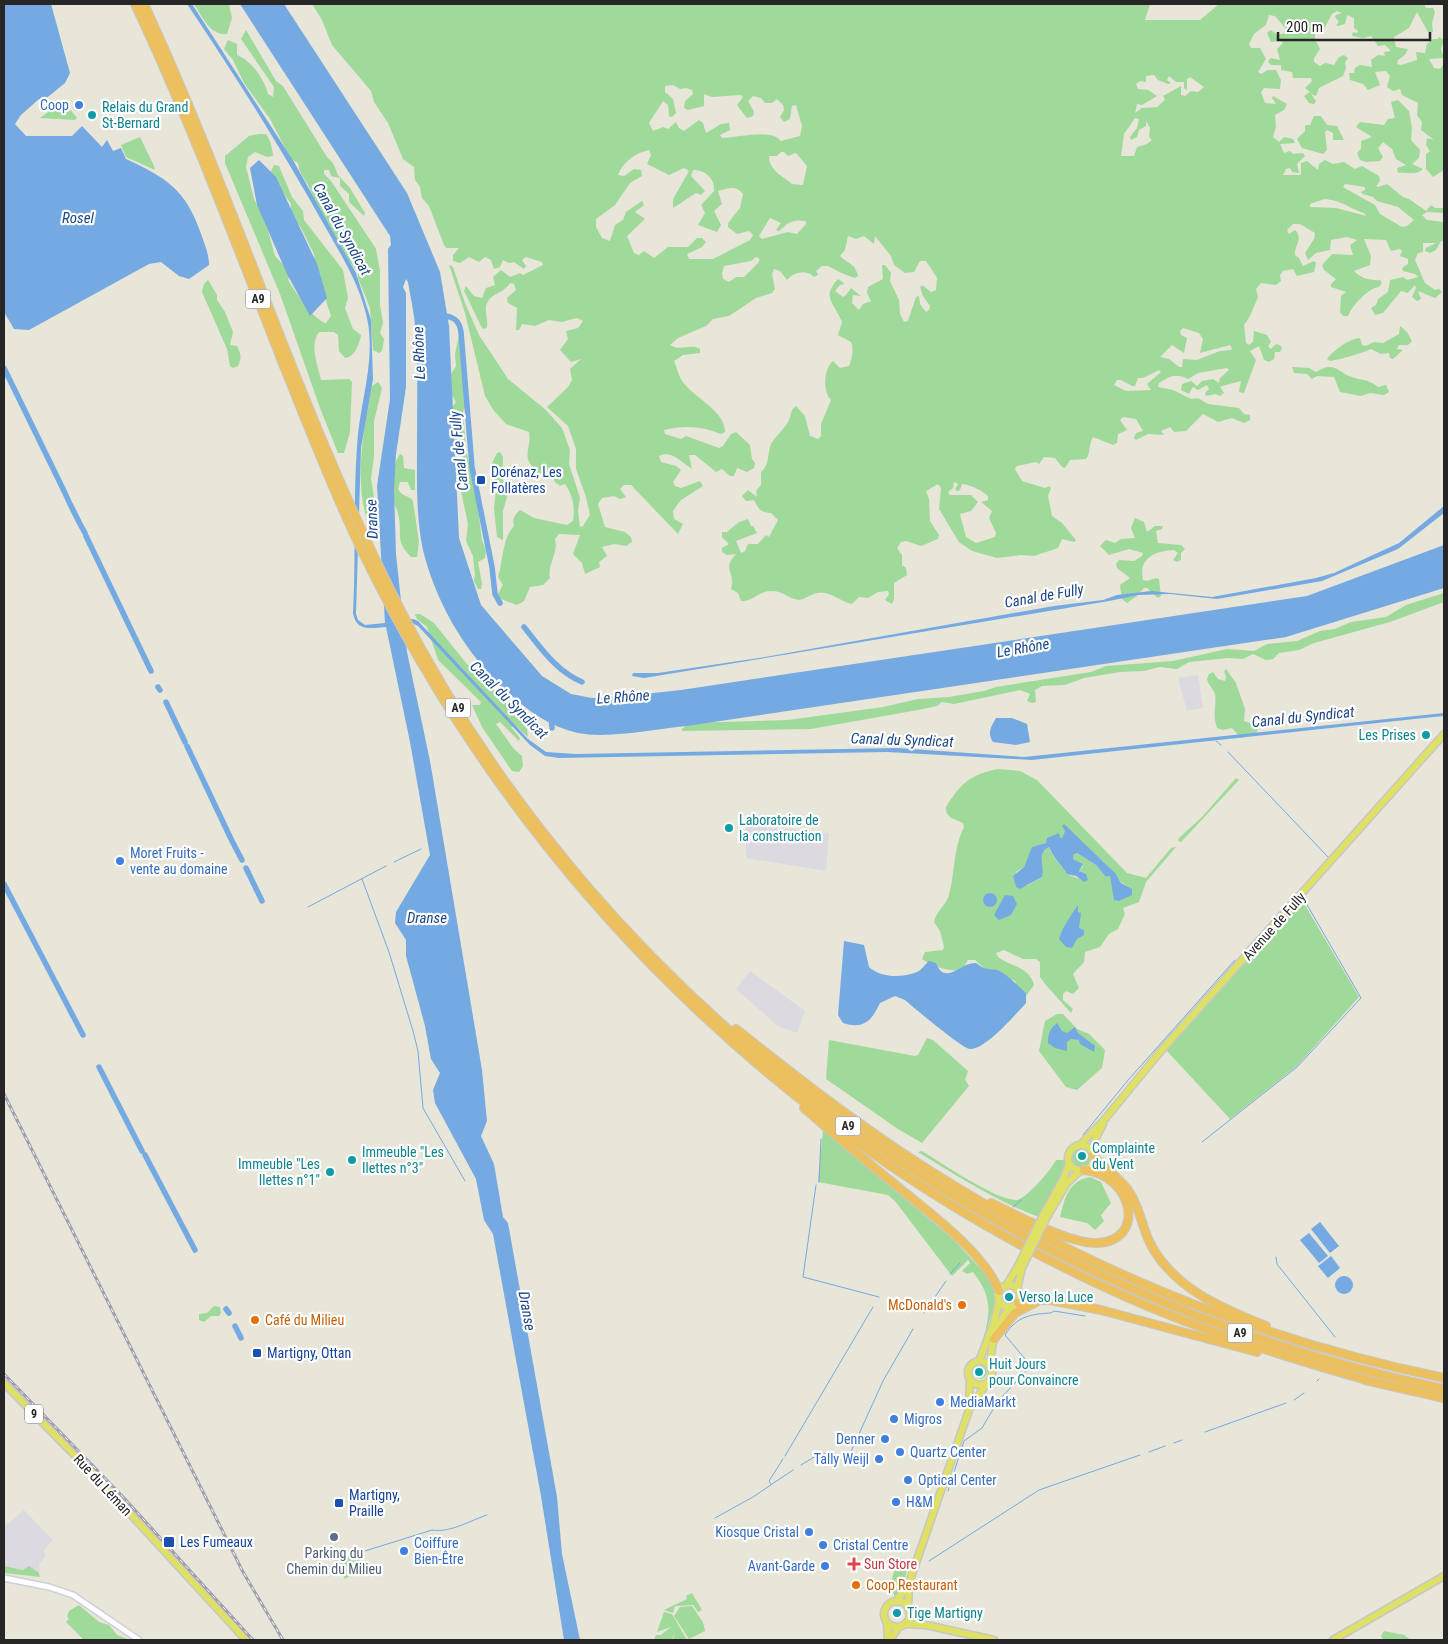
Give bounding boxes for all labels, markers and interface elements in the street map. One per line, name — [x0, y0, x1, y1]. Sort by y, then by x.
scale bar — [1278, 10, 1430, 42]
text: 200 m — [1286, 18, 1323, 36]
place label: Coop — [40, 97, 69, 113]
marker: Coop — [73, 99, 85, 111]
place label: Relais du Grand St-Bernard — [102, 99, 188, 131]
marker: Relais du Grand St-Bernard — [86, 109, 98, 121]
water label: Canal du Syndicat — [309, 180, 375, 279]
water label: Rosel — [62, 209, 95, 227]
road number: A9 — [246, 290, 270, 308]
water label: Le Rhône — [409, 326, 429, 380]
water label: Canal de Fully — [446, 409, 472, 492]
place label: Dorénaz, Les Follatères — [491, 464, 562, 496]
marker: Dorénaz, Les Follatères — [475, 474, 487, 486]
water label: Dranse — [362, 499, 382, 539]
water label: Canal de Fully — [1003, 580, 1086, 612]
water label: Le Rhône — [995, 634, 1051, 661]
water label: Canal du Syndicat — [466, 657, 552, 743]
water label: Le Rhône — [596, 686, 650, 708]
road number: A9 — [446, 698, 470, 718]
water label: Canal du Syndicat — [1251, 703, 1356, 731]
place label: Les Prises — [1359, 727, 1416, 743]
water label: Canal du Syndicat — [850, 729, 954, 751]
marker: Les Prises — [1420, 729, 1432, 741]
place label: Laboratoire de la construction — [739, 812, 822, 844]
marker: Laboratoire de la construction — [723, 822, 735, 834]
place label: Moret Fruits - vente au domaine — [130, 845, 228, 877]
marker: Moret Fruits - vente au domaine — [114, 855, 126, 867]
street label: Avenue de Fully — [1239, 889, 1309, 963]
water label: Dranse — [407, 909, 447, 927]
road number: A9 — [836, 1116, 860, 1136]
place label: Complainte du Vent — [1092, 1140, 1155, 1172]
place label: Immeuble "Les Ilettes n°3" — [362, 1144, 444, 1176]
marker: Complainte du Vent — [1076, 1150, 1088, 1162]
marker: Immeuble "Les Ilettes n°3" — [346, 1154, 358, 1166]
place label: Immeuble "Les Ilettes n°1" — [238, 1156, 320, 1188]
marker: Immeuble "Les Ilettes n°1" — [324, 1166, 336, 1178]
place label: Verso la Luce — [1019, 1289, 1094, 1305]
water label: Dranse — [515, 1290, 539, 1332]
marker: Verso la Luce — [1003, 1291, 1015, 1303]
place label: McDonald's — [888, 1297, 952, 1313]
marker: McDonald's — [956, 1299, 968, 1311]
place label: Café du Milieu — [265, 1312, 344, 1328]
marker: Café du Milieu — [249, 1314, 261, 1326]
road number: A9 — [1228, 1324, 1252, 1342]
place label: Martigny, Ottan — [267, 1345, 351, 1361]
marker: Martigny, Ottan — [251, 1347, 263, 1359]
place label: Huit Jours pour Convaincre — [989, 1356, 1079, 1388]
marker: Huit Jours pour Convaincre — [973, 1366, 985, 1378]
place label: MediaMarkt — [950, 1394, 1016, 1410]
marker: MediaMarkt — [934, 1396, 946, 1408]
road number: 9 — [25, 1405, 43, 1424]
place label: Migros — [904, 1411, 942, 1427]
marker: Migros — [888, 1413, 900, 1425]
place label: Denner — [836, 1431, 875, 1447]
marker: Denner — [879, 1433, 891, 1445]
place label: Quartz Center — [910, 1444, 986, 1460]
marker: Quartz Center — [894, 1446, 906, 1458]
street label: Rue du Léman — [70, 1451, 136, 1519]
place label: Tally Weijl — [814, 1451, 869, 1467]
marker: Tally Weijl — [873, 1453, 885, 1465]
place label: Optical Center — [918, 1472, 997, 1488]
marker: Optical Center — [902, 1474, 914, 1486]
place label: Martigny, Praille — [349, 1487, 400, 1519]
place label: H&M — [906, 1494, 933, 1510]
marker: H&M — [890, 1496, 902, 1508]
marker: Martigny, Praille — [333, 1497, 345, 1509]
place label: Kiosque Cristal — [715, 1524, 799, 1540]
marker: Kiosque Cristal — [803, 1526, 815, 1538]
marker: Parking du Chemin du Milieu — [328, 1531, 340, 1543]
place label: Les Fumeaux — [180, 1534, 253, 1550]
marker: Les Fumeaux — [162, 1535, 176, 1549]
place label: Coiffure Bien-Être — [414, 1535, 464, 1567]
place label: Cristal Centre — [833, 1537, 909, 1553]
marker: Cristal Centre — [817, 1539, 829, 1551]
place label: Parking du Chemin du Milieu — [286, 1545, 382, 1577]
marker: Coiffure Bien-Être — [398, 1545, 410, 1557]
place label: Sun Store — [864, 1556, 917, 1572]
place label: Avant-Garde — [748, 1558, 815, 1574]
marker: Sun Store — [848, 1558, 860, 1570]
marker: Avant-Garde — [819, 1560, 831, 1572]
place label: Coop Restaurant — [866, 1577, 958, 1593]
marker: Coop Restaurant — [850, 1579, 862, 1591]
place label: Tige Martigny — [907, 1605, 983, 1621]
marker: Tige Martigny — [891, 1607, 903, 1619]

